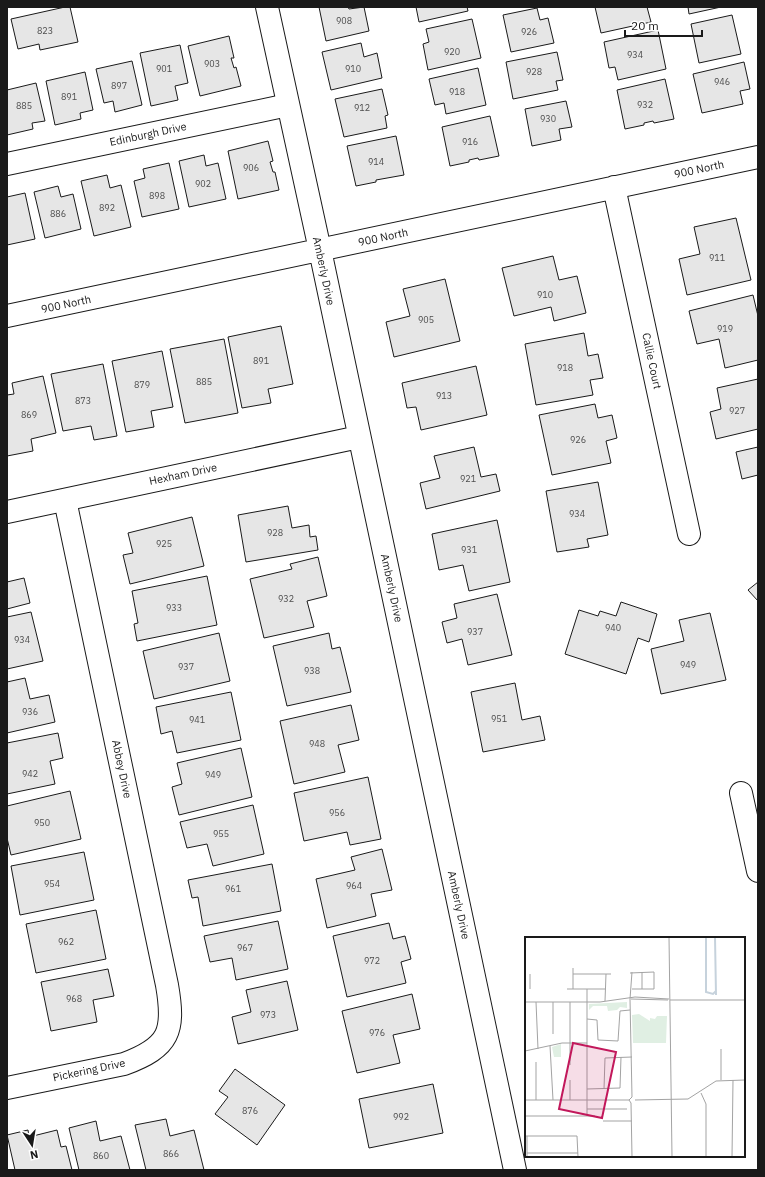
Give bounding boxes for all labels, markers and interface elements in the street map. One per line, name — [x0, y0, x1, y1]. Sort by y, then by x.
scale bar — [625, 12, 702, 38]
house number: 908 — [336, 15, 352, 26]
text: 20 m — [631, 18, 659, 33]
house number: 823 — [37, 25, 53, 36]
house number: 926 — [521, 26, 537, 37]
house number: 920 — [444, 46, 460, 57]
house number: 934 — [627, 49, 643, 60]
house number: 903 — [204, 58, 220, 69]
house number: 901 — [156, 63, 172, 74]
house number: 910 — [345, 63, 361, 74]
house number: 928 — [526, 66, 542, 77]
house number: 946 — [714, 76, 730, 87]
house number: 897 — [111, 80, 127, 91]
house number: 918 — [449, 86, 465, 97]
house number: 891 — [61, 91, 77, 102]
house number: 932 — [637, 99, 653, 110]
house number: 885 — [16, 100, 32, 111]
house number: 912 — [354, 102, 370, 113]
house number: 930 — [540, 113, 556, 124]
street label: Edinburgh Drive — [108, 119, 188, 149]
house number: 916 — [462, 136, 478, 147]
house number: 914 — [368, 156, 384, 167]
street label: 900 North — [673, 157, 725, 181]
house number: 906 — [243, 162, 259, 173]
house number: 902 — [195, 178, 211, 189]
house number: 898 — [149, 190, 165, 201]
house number: 892 — [99, 202, 115, 213]
house number: 886 — [50, 208, 66, 219]
street label: 900 North — [357, 225, 409, 249]
street label: Amberly Drive — [310, 236, 338, 306]
house number: 911 — [709, 252, 725, 263]
house number: 910 — [537, 289, 553, 300]
street label: 900 North — [40, 292, 92, 316]
house number: 905 — [418, 314, 434, 325]
house number: 919 — [717, 323, 733, 334]
street label: Callie Court — [639, 332, 665, 391]
house number: 891 — [253, 355, 269, 366]
house number: 918 — [557, 362, 573, 373]
house number: 885 — [196, 376, 212, 387]
house number: 879 — [134, 379, 150, 390]
house number: 913 — [436, 390, 452, 401]
house number: 873 — [75, 395, 91, 406]
house number: 927 — [729, 405, 745, 416]
house number: 869 — [21, 409, 37, 420]
house number: 926 — [570, 434, 586, 445]
street label: Hexham Drive — [148, 460, 218, 488]
house number: 921 — [460, 473, 476, 484]
house number: 934 — [569, 508, 585, 519]
house number: 928 — [267, 527, 283, 538]
house number: 925 — [156, 538, 172, 549]
house number: 931 — [461, 544, 477, 555]
street label: Amberly Drive — [378, 553, 406, 623]
house number: 932 — [278, 593, 294, 604]
house number: 933 — [166, 602, 182, 613]
house number: 940 — [605, 622, 621, 633]
house number: 937 — [467, 626, 483, 637]
house number: 934 — [14, 634, 30, 645]
house number: 949 — [680, 659, 696, 670]
house number: 937 — [178, 661, 194, 672]
house number: 938 — [304, 665, 320, 676]
house number: 936 — [22, 706, 38, 717]
house number: 951 — [491, 713, 507, 724]
house number: 941 — [189, 714, 205, 725]
street label: Abbey Drive — [109, 738, 135, 800]
house number: 948 — [309, 738, 325, 749]
house number: 942 — [22, 768, 38, 779]
house number: 949 — [205, 769, 221, 780]
house number: 956 — [329, 807, 345, 818]
house number: 950 — [34, 817, 50, 828]
house number: 955 — [213, 828, 229, 839]
street label: Amberly Drive — [445, 870, 473, 940]
house number: 954 — [44, 878, 60, 889]
house number: 964 — [346, 880, 362, 891]
house number: 961 — [225, 883, 241, 894]
house number: 962 — [58, 936, 74, 947]
inset map — [525, 937, 745, 1157]
house number: 967 — [237, 942, 253, 953]
house number: 972 — [364, 955, 380, 966]
house number: 968 — [66, 993, 82, 1004]
house number: 973 — [260, 1009, 276, 1020]
house number: 976 — [369, 1027, 385, 1038]
street label: Pickering Drive — [52, 1056, 126, 1084]
house number: 876 — [242, 1105, 258, 1116]
house number: 992 — [393, 1111, 409, 1122]
north arrow — [12, 1125, 52, 1165]
text: N — [29, 1147, 39, 1162]
house number: 866 — [163, 1148, 179, 1159]
house number: 860 — [93, 1150, 109, 1161]

